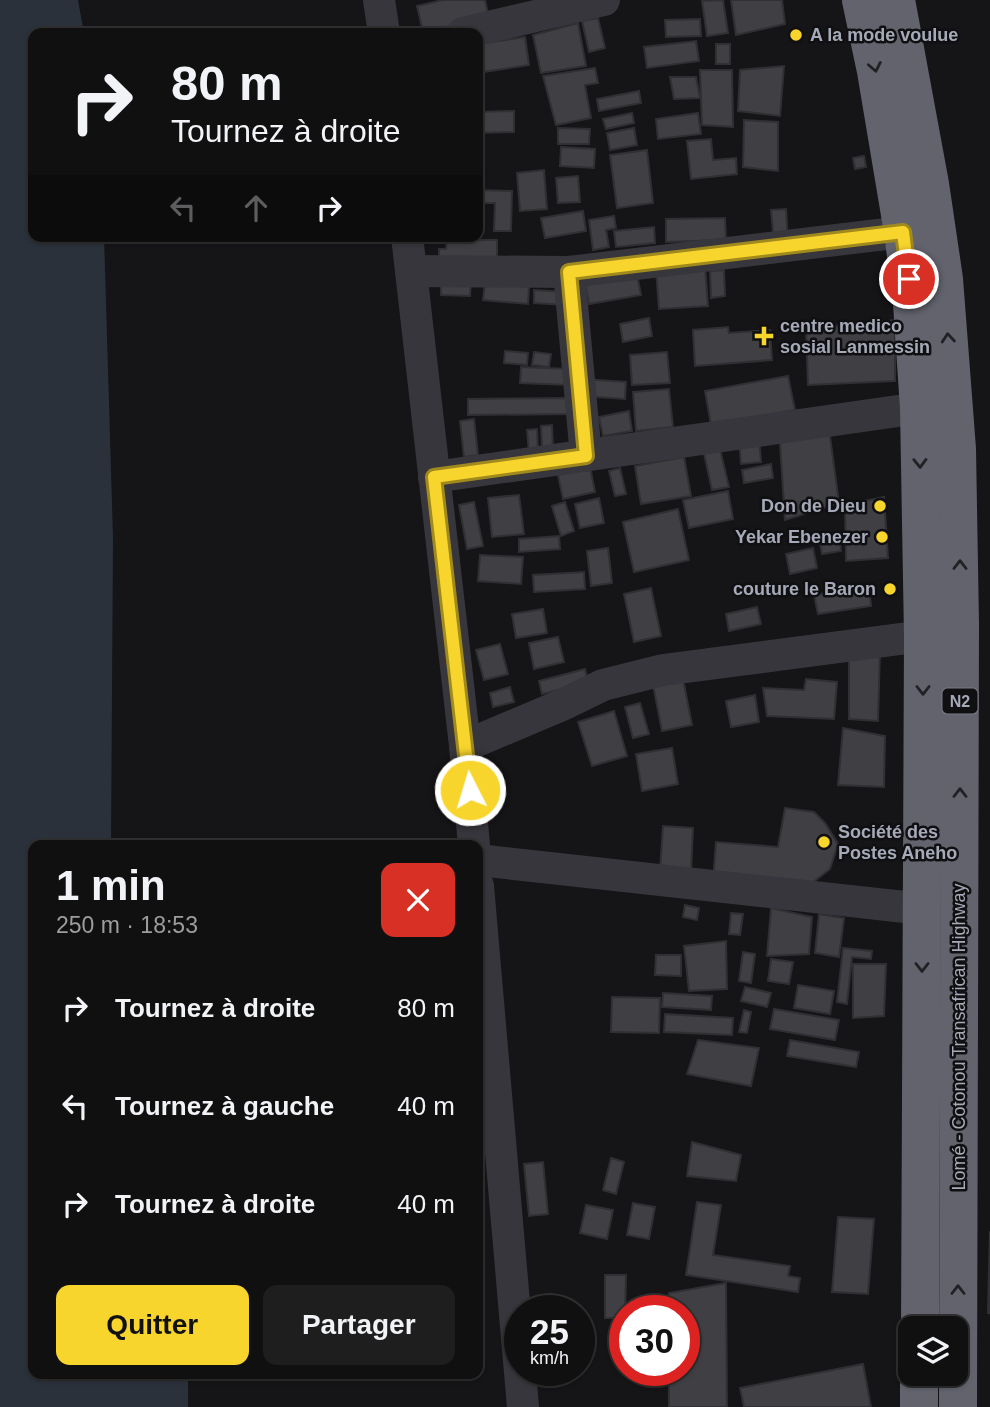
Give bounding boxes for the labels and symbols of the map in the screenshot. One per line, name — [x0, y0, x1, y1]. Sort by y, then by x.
place label: A la mode voulue — [810, 25, 958, 45]
marker: A la mode voulue — [788, 27, 804, 43]
one-way arrow — [867, 61, 882, 73]
pin — [879, 249, 939, 309]
place label: centre medico sosial Lanmessin — [780, 316, 930, 357]
marker: centre medico sosial Lanmessin — [754, 326, 774, 346]
one-way arrow — [941, 332, 956, 343]
one-way arrow — [912, 458, 928, 468]
place label: Don de Dieu — [761, 496, 866, 516]
marker: Don de Dieu — [872, 498, 888, 514]
place label: Yekar Ebenezer — [735, 527, 868, 547]
marker: Yekar Ebenezer — [874, 529, 890, 545]
one-way arrow — [952, 560, 968, 570]
place label: couture le Baron — [733, 579, 876, 599]
marker: couture le Baron — [882, 581, 898, 597]
one-way arrow — [915, 685, 931, 696]
road number: N2 — [942, 688, 978, 714]
position arrow — [433, 753, 507, 827]
one-way arrow — [952, 787, 968, 798]
place label: Société des Postes Aneho — [838, 822, 957, 863]
marker: Société des Postes Aneho — [816, 834, 832, 850]
street label: Lomé - Cotonou Transafrican Highway — [949, 883, 969, 1191]
one-way arrow — [914, 962, 930, 972]
one-way arrow — [950, 1284, 966, 1295]
speed limit sign: 30 — [609, 1295, 700, 1386]

